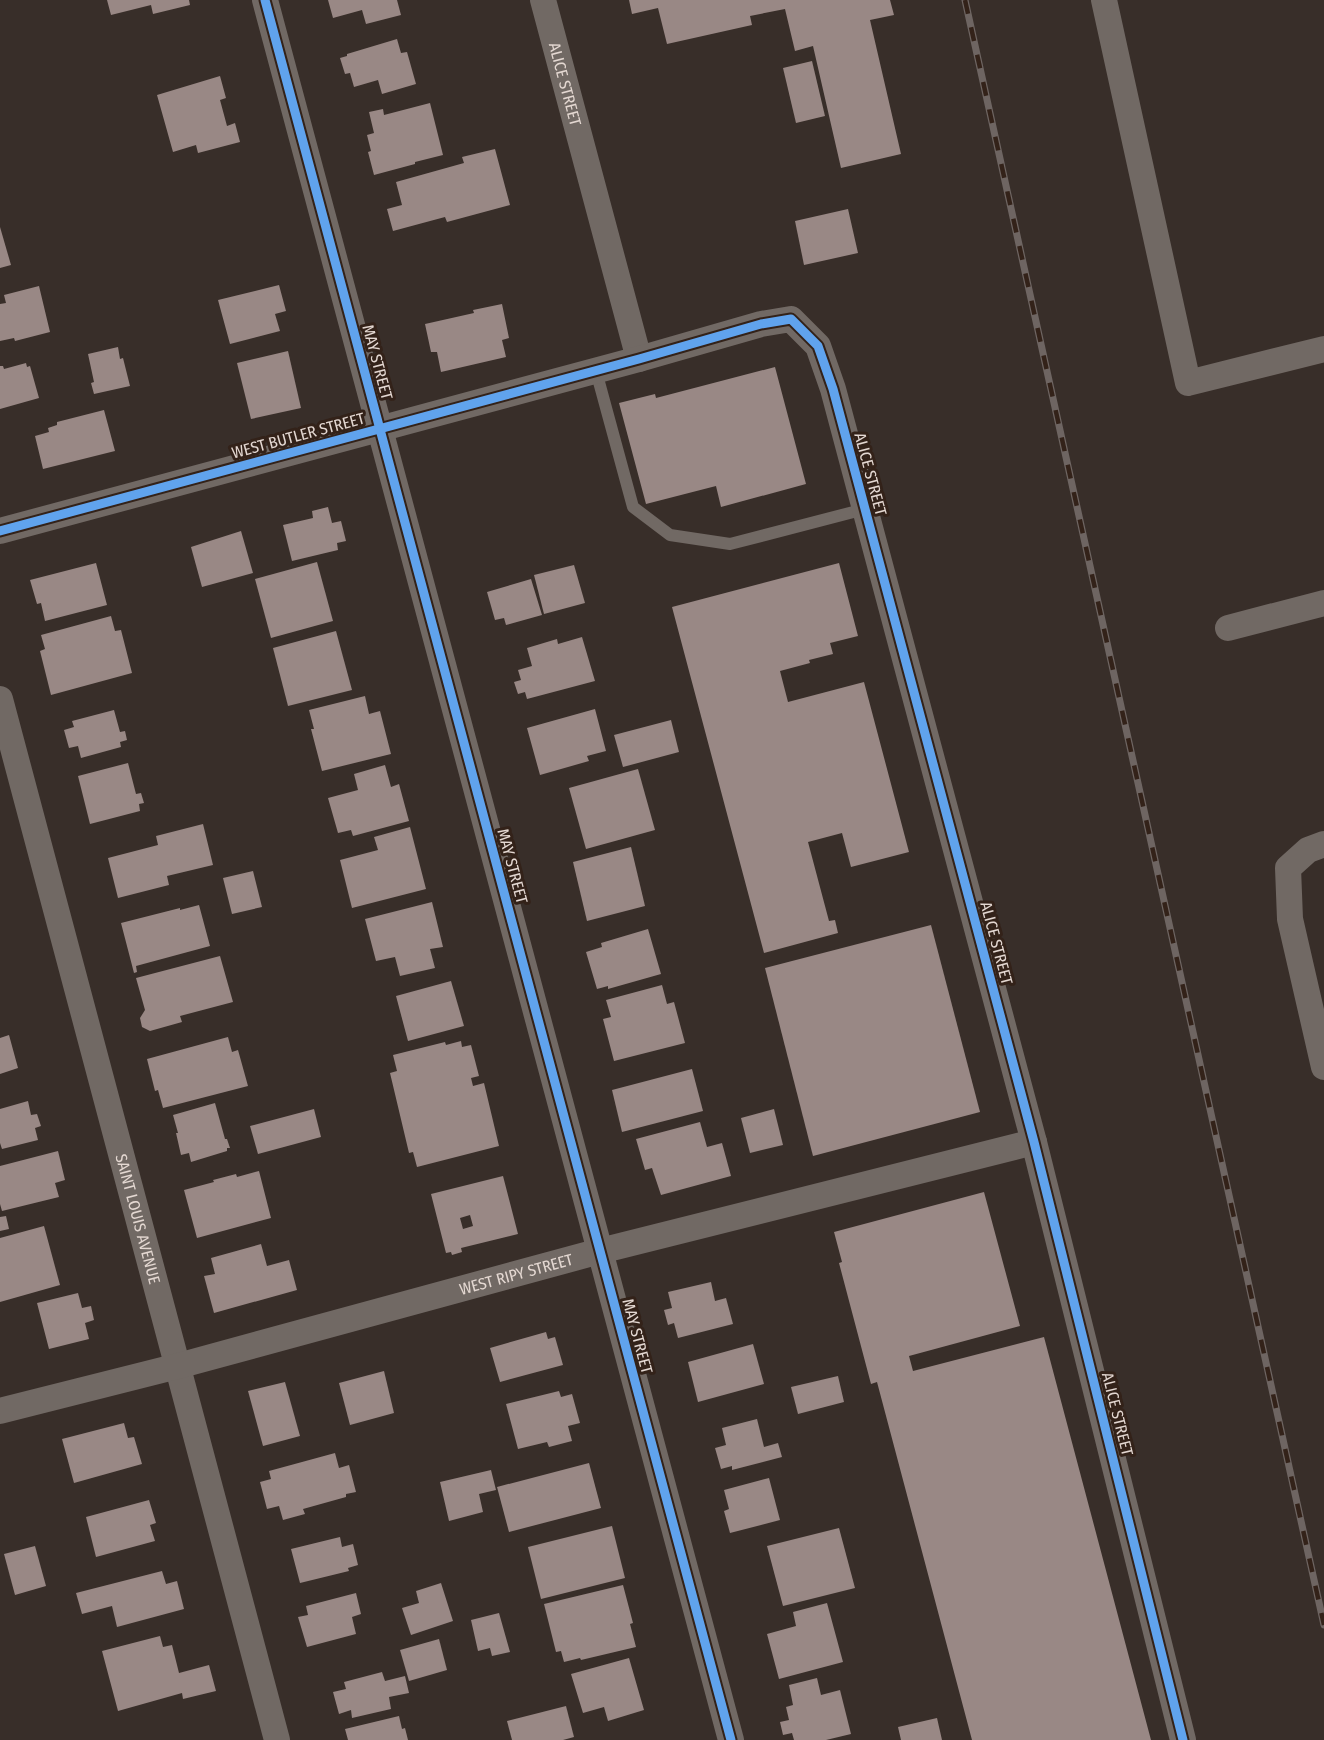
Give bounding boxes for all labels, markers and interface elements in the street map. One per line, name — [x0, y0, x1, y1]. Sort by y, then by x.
street label: ALICE STREET — [545, 40, 585, 128]
street label: MAY STREET — [358, 323, 397, 402]
street label: WEST BUTLER STREET — [230, 408, 367, 462]
street label: ALICE STREET — [850, 431, 891, 518]
street label: MAY STREET — [493, 827, 532, 906]
street label: ALICE STREET — [976, 900, 1017, 987]
street label: SAINT LOUIS AVENUE — [111, 1152, 164, 1286]
street label: WEST RIPY STREET — [457, 1250, 576, 1299]
street label: MAY STREET — [618, 1297, 657, 1376]
street label: ALICE STREET — [1098, 1370, 1137, 1458]

